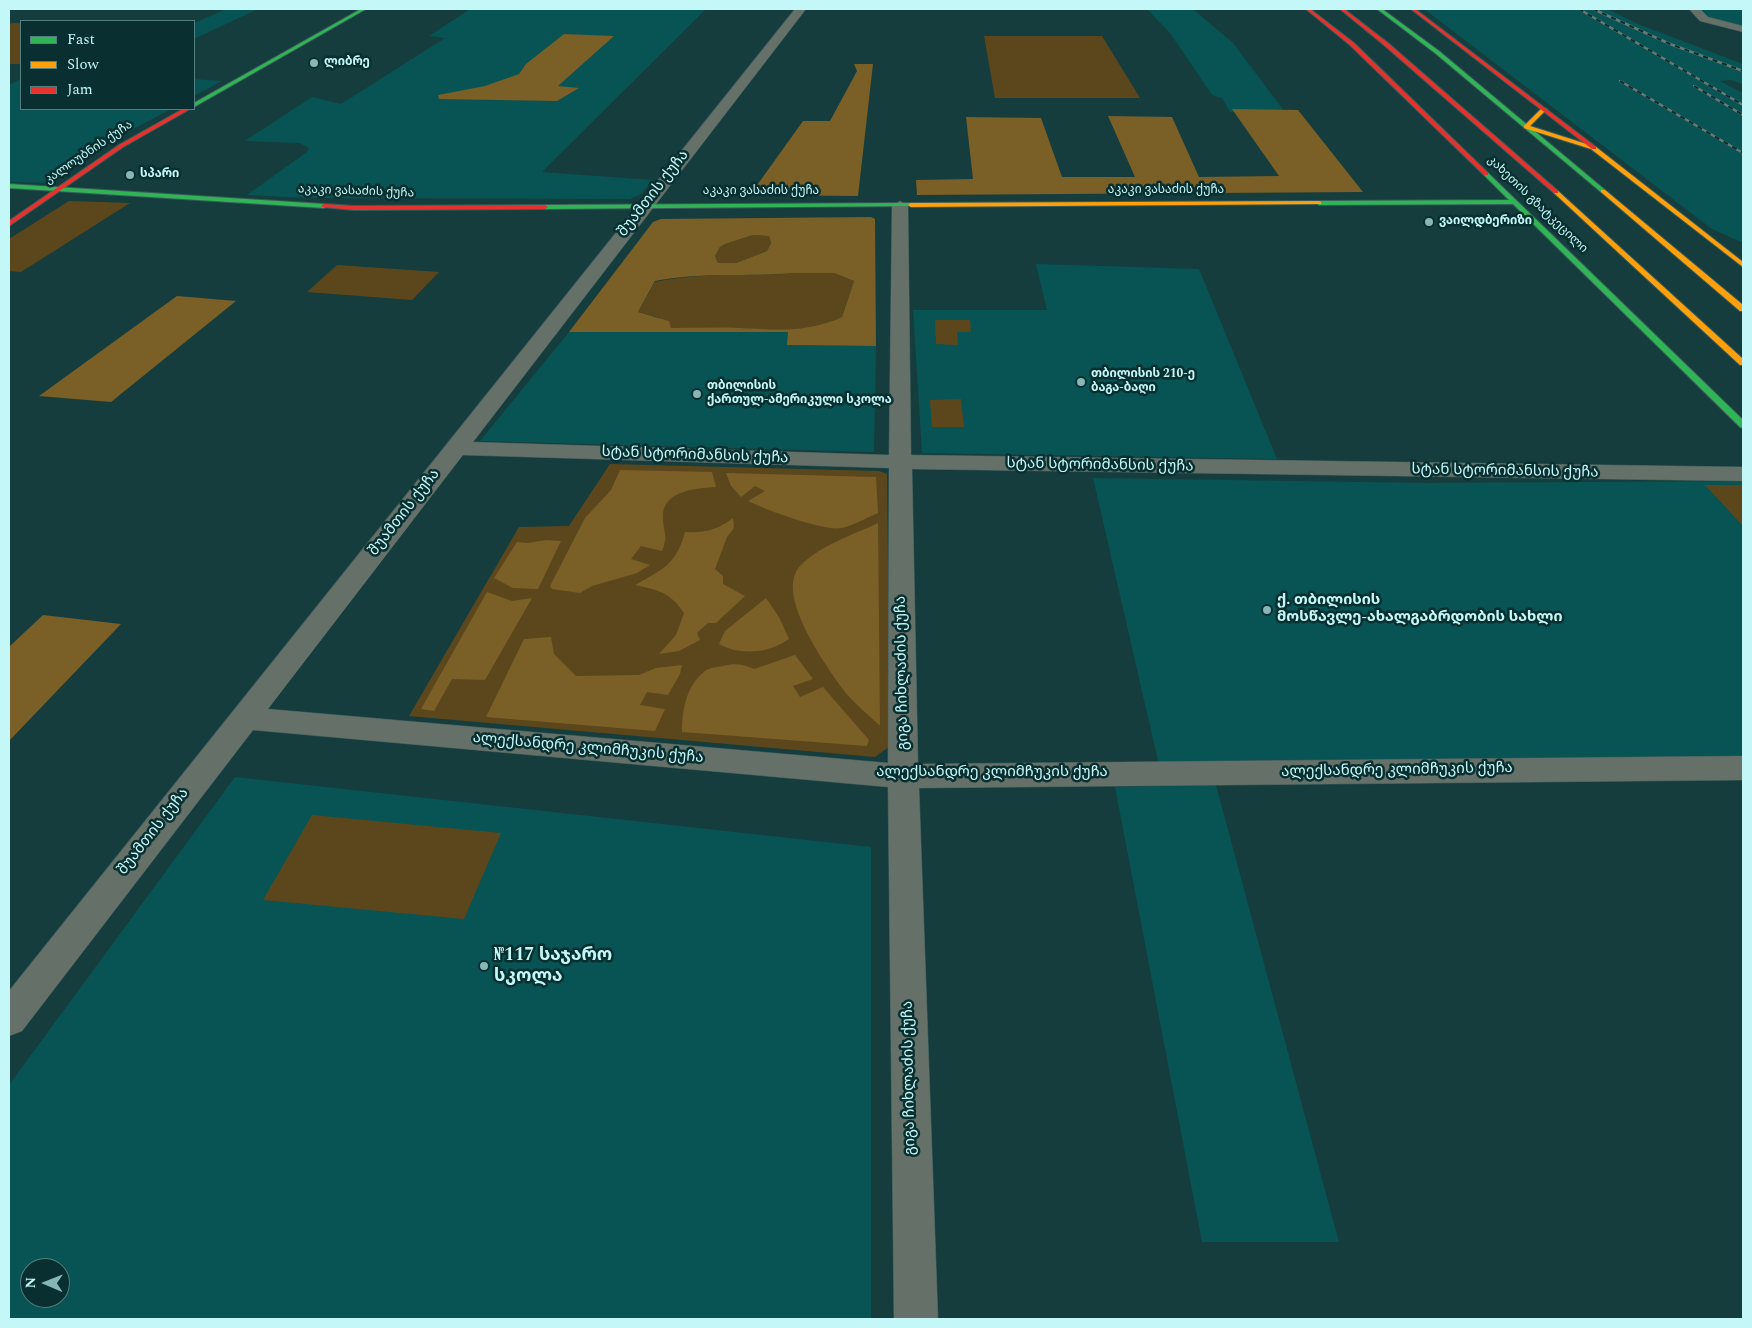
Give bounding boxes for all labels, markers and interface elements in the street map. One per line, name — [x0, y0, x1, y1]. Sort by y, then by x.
legend — [20, 20, 195, 110]
text: Fast — [67, 28, 95, 51]
text: Slow — [67, 53, 99, 76]
place label: ლიბრე — [324, 56, 370, 70]
marker: ლიბრე — [308, 57, 320, 69]
text: Jam — [67, 78, 93, 101]
street label: კალოუბნის ქუჩა — [42, 118, 136, 188]
street label: შუამთის ქუჩა — [615, 147, 693, 241]
street label: კახეთის გზატკეცილი — [1484, 153, 1590, 257]
place label: სპარი — [140, 168, 179, 182]
marker: სპარი — [124, 169, 136, 181]
street label: აკაკი ვასაძის ქუჩა — [298, 183, 414, 201]
street label: აკაკი ვასაძის ქუჩა — [1108, 184, 1224, 198]
street label: აკაკი ვასაძის ქუჩა — [703, 185, 819, 199]
place label: ვაილდბერიზი — [1439, 215, 1532, 229]
marker: ვაილდბერიზი — [1423, 216, 1435, 228]
place label: თბილისის 210-ე ბაგა-ბაღი — [1091, 368, 1195, 396]
marker: თბილისის 210-ე ბაგა-ბაღი — [1075, 376, 1087, 388]
place label: თბილისის ქართულ-ამერიკული სკოლა — [707, 380, 892, 408]
marker: თბილისის ქართულ-ამერიკული სკოლა — [691, 388, 703, 400]
street label: სტან სტორიმანსის ქუჩა — [601, 444, 789, 468]
street label: სტან სტორიმანსის ქუჩა — [1006, 455, 1194, 477]
street label: სტან სტორიმანსის ქუჩა — [1411, 461, 1599, 483]
street label: შუამთის ქუჩა — [366, 466, 444, 560]
place label: ქ. თბილისის მოსწავლე-ახალგაბრდობის სახლი — [1277, 592, 1563, 627]
street label: გიგა ჩიხლაძის ქუჩა — [893, 596, 913, 750]
marker: ქ. თბილისის მოსწავლე-ახალგაბრდობის სახლი — [1261, 604, 1273, 616]
street label: ალექსანდრე კლიმჩუკის ქუჩა — [472, 730, 704, 768]
street label: ალექსანდრე კლიმჩუკის ქუჩა — [1281, 760, 1513, 782]
street label: ალექსანდრე კლიმჩუკის ქუჩა — [876, 764, 1108, 782]
street label: შუამთის ქუჩა — [115, 785, 193, 879]
place label: №117 საჯარო სკოლა — [494, 945, 612, 988]
marker: №117 საჯარო სკოლა — [478, 960, 490, 972]
street label: გიგა ჩიხლაძის ქუჩა — [900, 1001, 920, 1155]
north arrow — [20, 1258, 70, 1308]
text: N — [20, 1277, 41, 1289]

